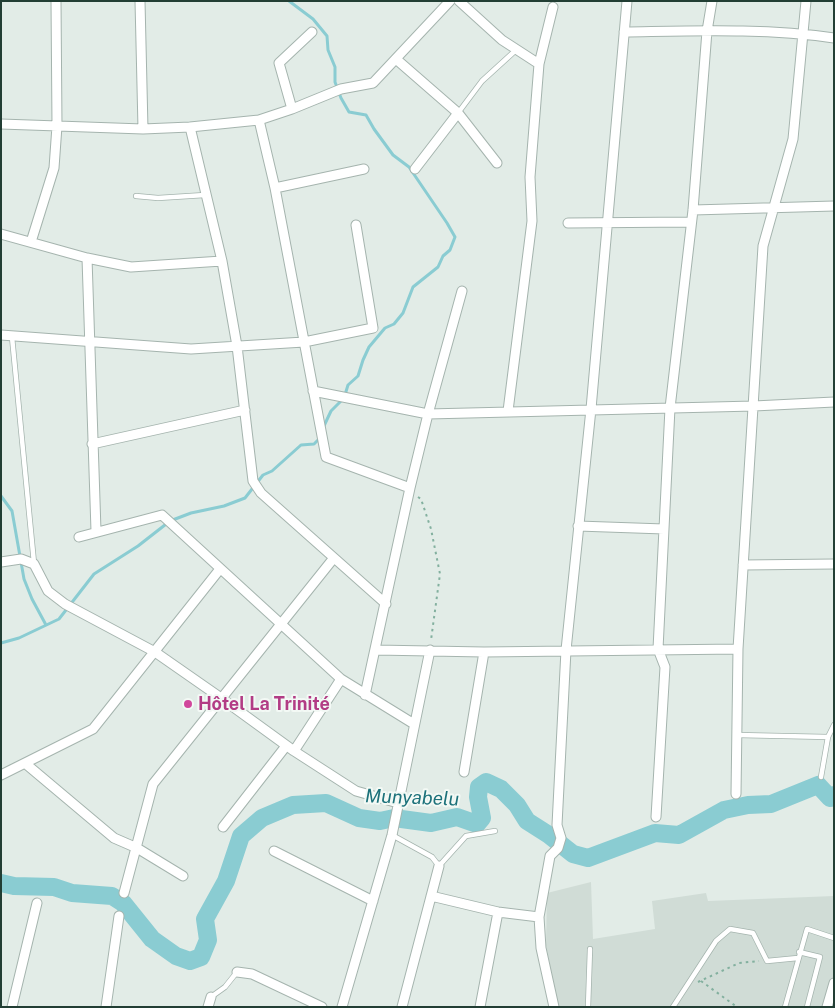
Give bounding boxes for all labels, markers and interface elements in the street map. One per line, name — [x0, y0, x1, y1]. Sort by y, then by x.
place label: Hôtel La Trinité — [198, 693, 330, 715]
marker: Hôtel La Trinité — [182, 698, 194, 710]
water label: Munyabelu — [365, 785, 459, 811]

